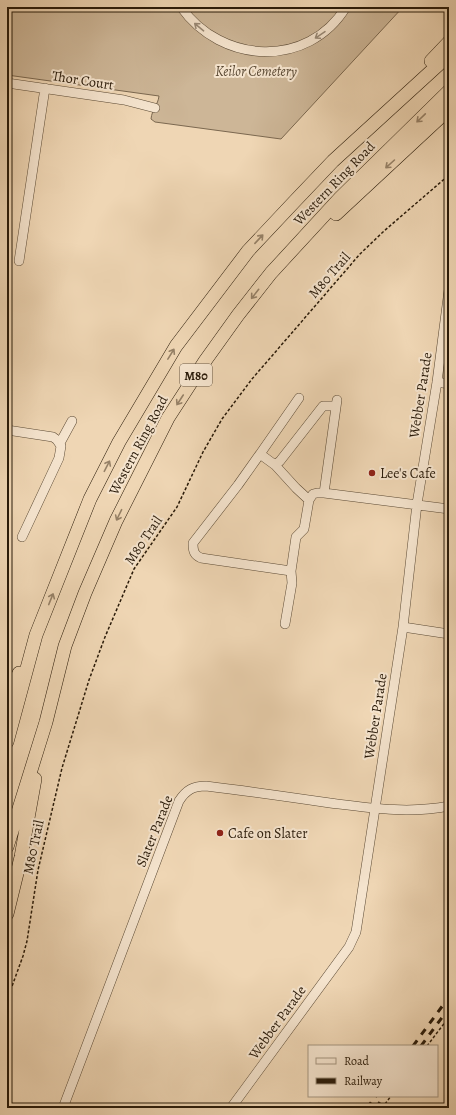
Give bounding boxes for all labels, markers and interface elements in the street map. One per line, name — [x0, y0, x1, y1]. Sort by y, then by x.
one-way arrow — [194, 23, 205, 32]
one-way arrow — [314, 31, 325, 39]
park label: Keilor Cemetery — [215, 62, 297, 81]
street label: Thor Court — [51, 66, 115, 95]
one-way arrow — [416, 114, 426, 123]
street label: Western Ring Road — [289, 137, 380, 230]
one-way arrow — [385, 160, 395, 169]
one-way arrow — [254, 235, 263, 245]
street label: M80 Trail — [304, 248, 355, 302]
one-way arrow — [250, 288, 259, 299]
one-way arrow — [167, 348, 176, 359]
street label: Webber Parade — [404, 351, 437, 440]
road number: M80 — [180, 364, 212, 386]
street label: Western Ring Road — [104, 392, 173, 499]
one-way arrow — [176, 394, 184, 405]
one-way arrow — [104, 460, 111, 472]
place label: Lee's Cafe — [380, 464, 436, 483]
marker: Lee's Cafe — [367, 468, 377, 478]
one-way arrow — [115, 509, 122, 521]
street label: M80 Trail — [120, 512, 167, 568]
one-way arrow — [47, 593, 55, 605]
street label: Webber Parade — [359, 672, 392, 761]
street label: Slater Parade — [131, 793, 177, 870]
street label: M80 Trail — [18, 818, 49, 876]
place label: Cafe on Slater — [228, 824, 308, 843]
marker: Cafe on Slater — [215, 828, 225, 838]
street label: Webber Parade — [244, 982, 310, 1064]
legend — [308, 1045, 438, 1097]
text: Road — [344, 1053, 370, 1069]
text: Railway — [344, 1073, 383, 1089]

